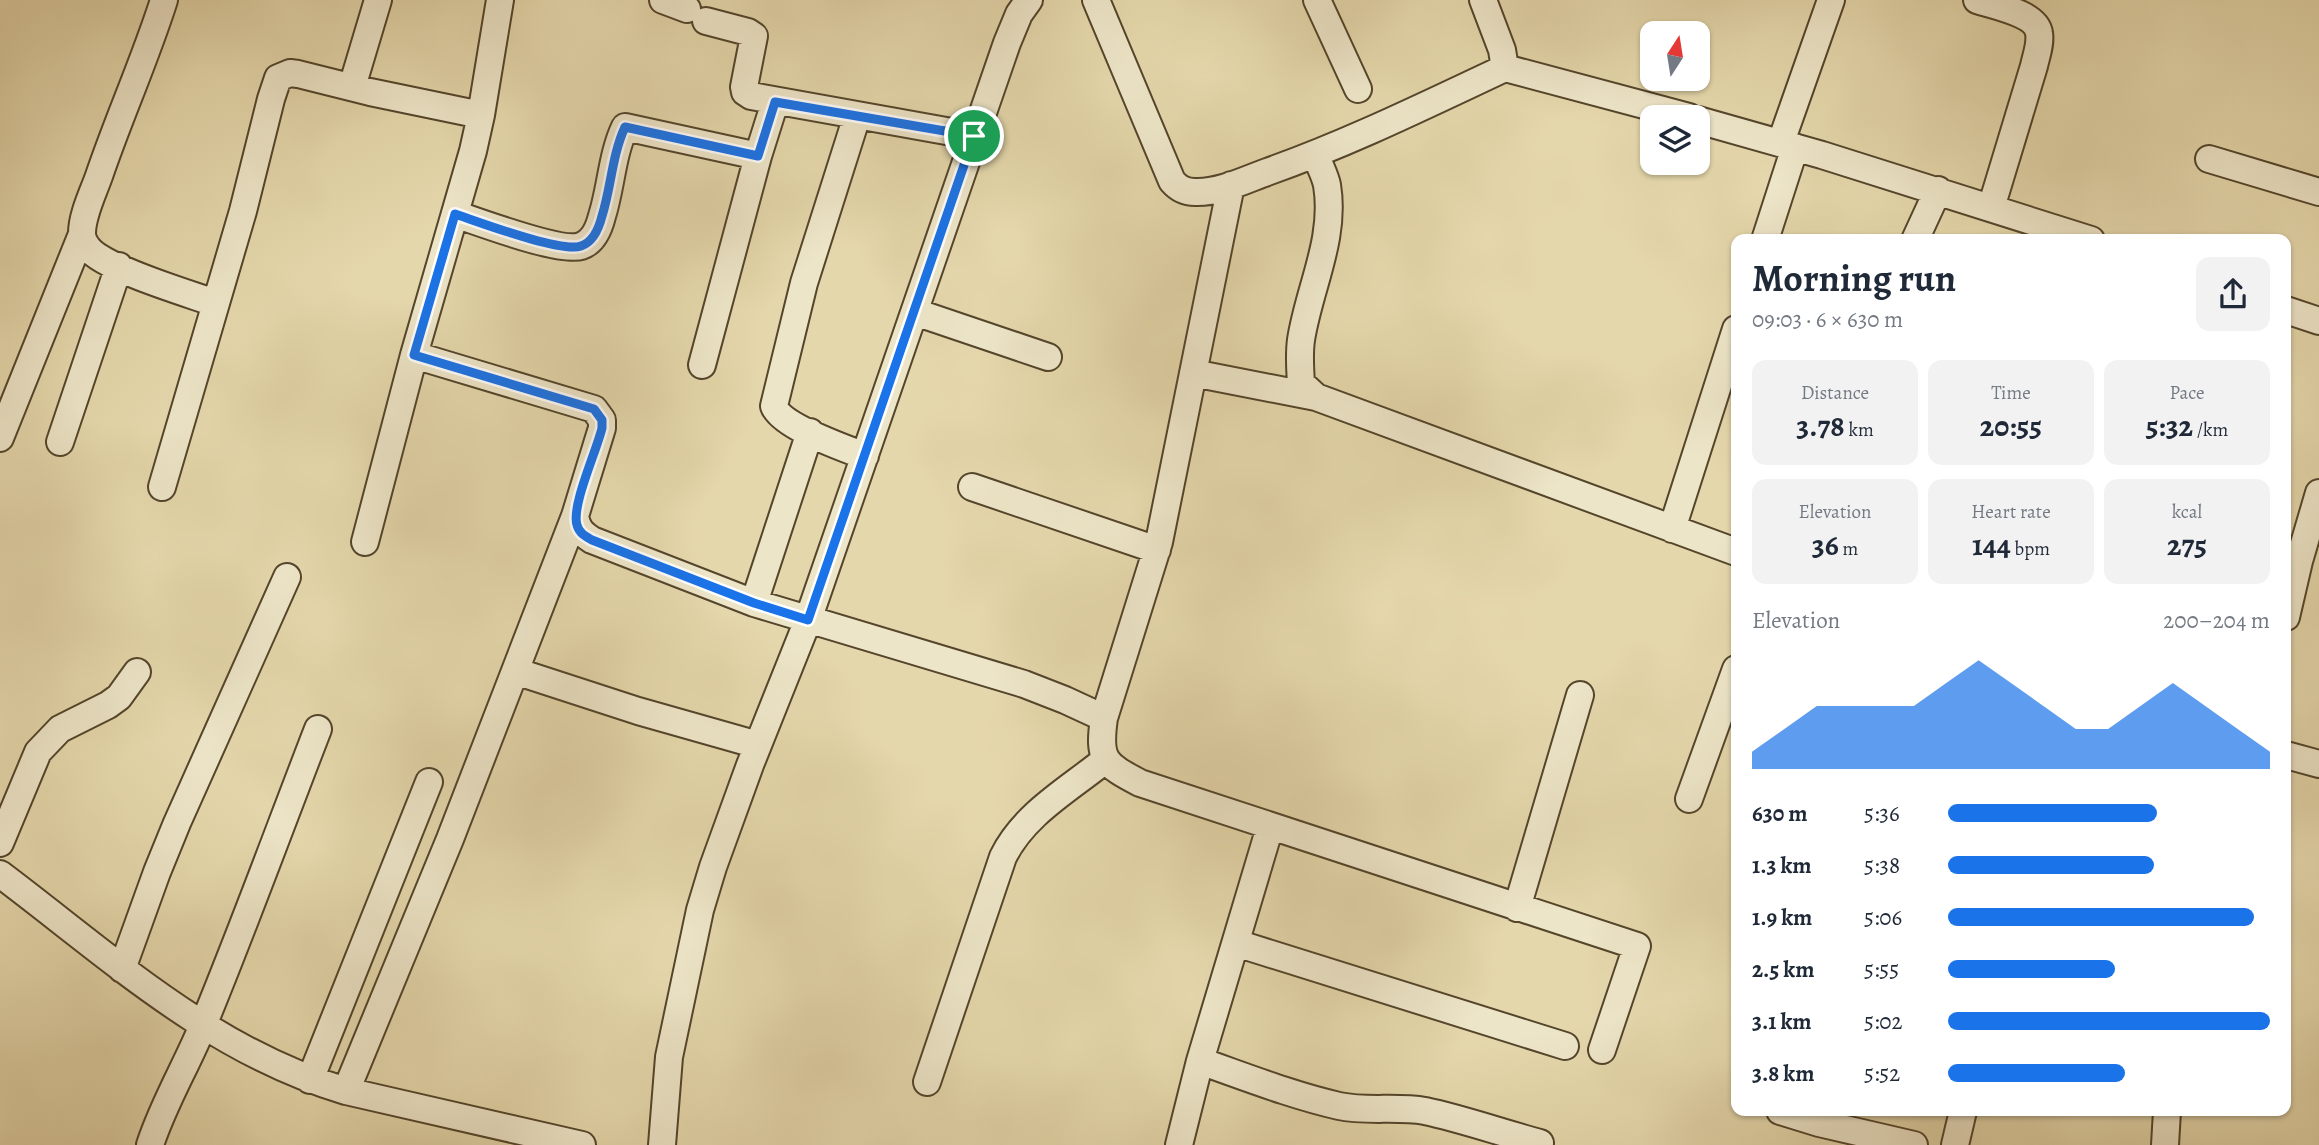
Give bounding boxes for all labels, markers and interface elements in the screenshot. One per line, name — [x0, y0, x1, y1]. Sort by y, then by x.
north arrow — [1640, 21, 1710, 91]
map controls — [1640, 21, 1710, 175]
button: layers — [1640, 105, 1710, 175]
pin — [944, 106, 1004, 166]
icon: arrive — [955, 117, 993, 155]
text: Morning run — [1752, 252, 1956, 304]
button: share — [2196, 257, 2270, 331]
text: 09:03 · 6 × 630 m — [1752, 304, 1903, 335]
text: Distance — [1801, 380, 1869, 406]
text: Time — [1991, 380, 2031, 406]
text: Pace — [2169, 380, 2205, 406]
text: 3.78 — [1796, 406, 1845, 446]
text: 20:55 — [1980, 406, 2042, 446]
text: 5:32 — [2146, 406, 2193, 446]
text: km — [1845, 417, 1874, 443]
text: /km — [2193, 417, 2228, 443]
text: Elevation — [1799, 499, 1871, 525]
text: Heart rate — [1971, 499, 2051, 525]
text: kcal — [2172, 499, 2202, 525]
text: 36 — [1812, 525, 1839, 565]
text: 144 — [1972, 525, 2011, 565]
text: 275 — [2167, 525, 2207, 565]
text: m — [1839, 536, 1858, 562]
text: bpm — [2011, 536, 2050, 562]
text: Elevation — [1752, 605, 1840, 636]
text: 200–204 m — [2163, 605, 2270, 636]
text: 630 m — [1752, 798, 1807, 829]
text: 5:36 — [1864, 798, 1900, 829]
text: 1.3 km — [1752, 850, 1812, 881]
text: 5:38 — [1864, 850, 1900, 881]
text: 1.9 km — [1752, 902, 1812, 933]
text: 5:06 — [1864, 902, 1902, 933]
text: 2.5 km — [1752, 954, 1814, 985]
text: 5:55 — [1864, 954, 1899, 985]
text: 3.1 km — [1752, 1006, 1812, 1037]
text: 5:02 — [1864, 1006, 1903, 1037]
text: 3.8 km — [1752, 1058, 1814, 1089]
text: 5:52 — [1864, 1058, 1900, 1089]

